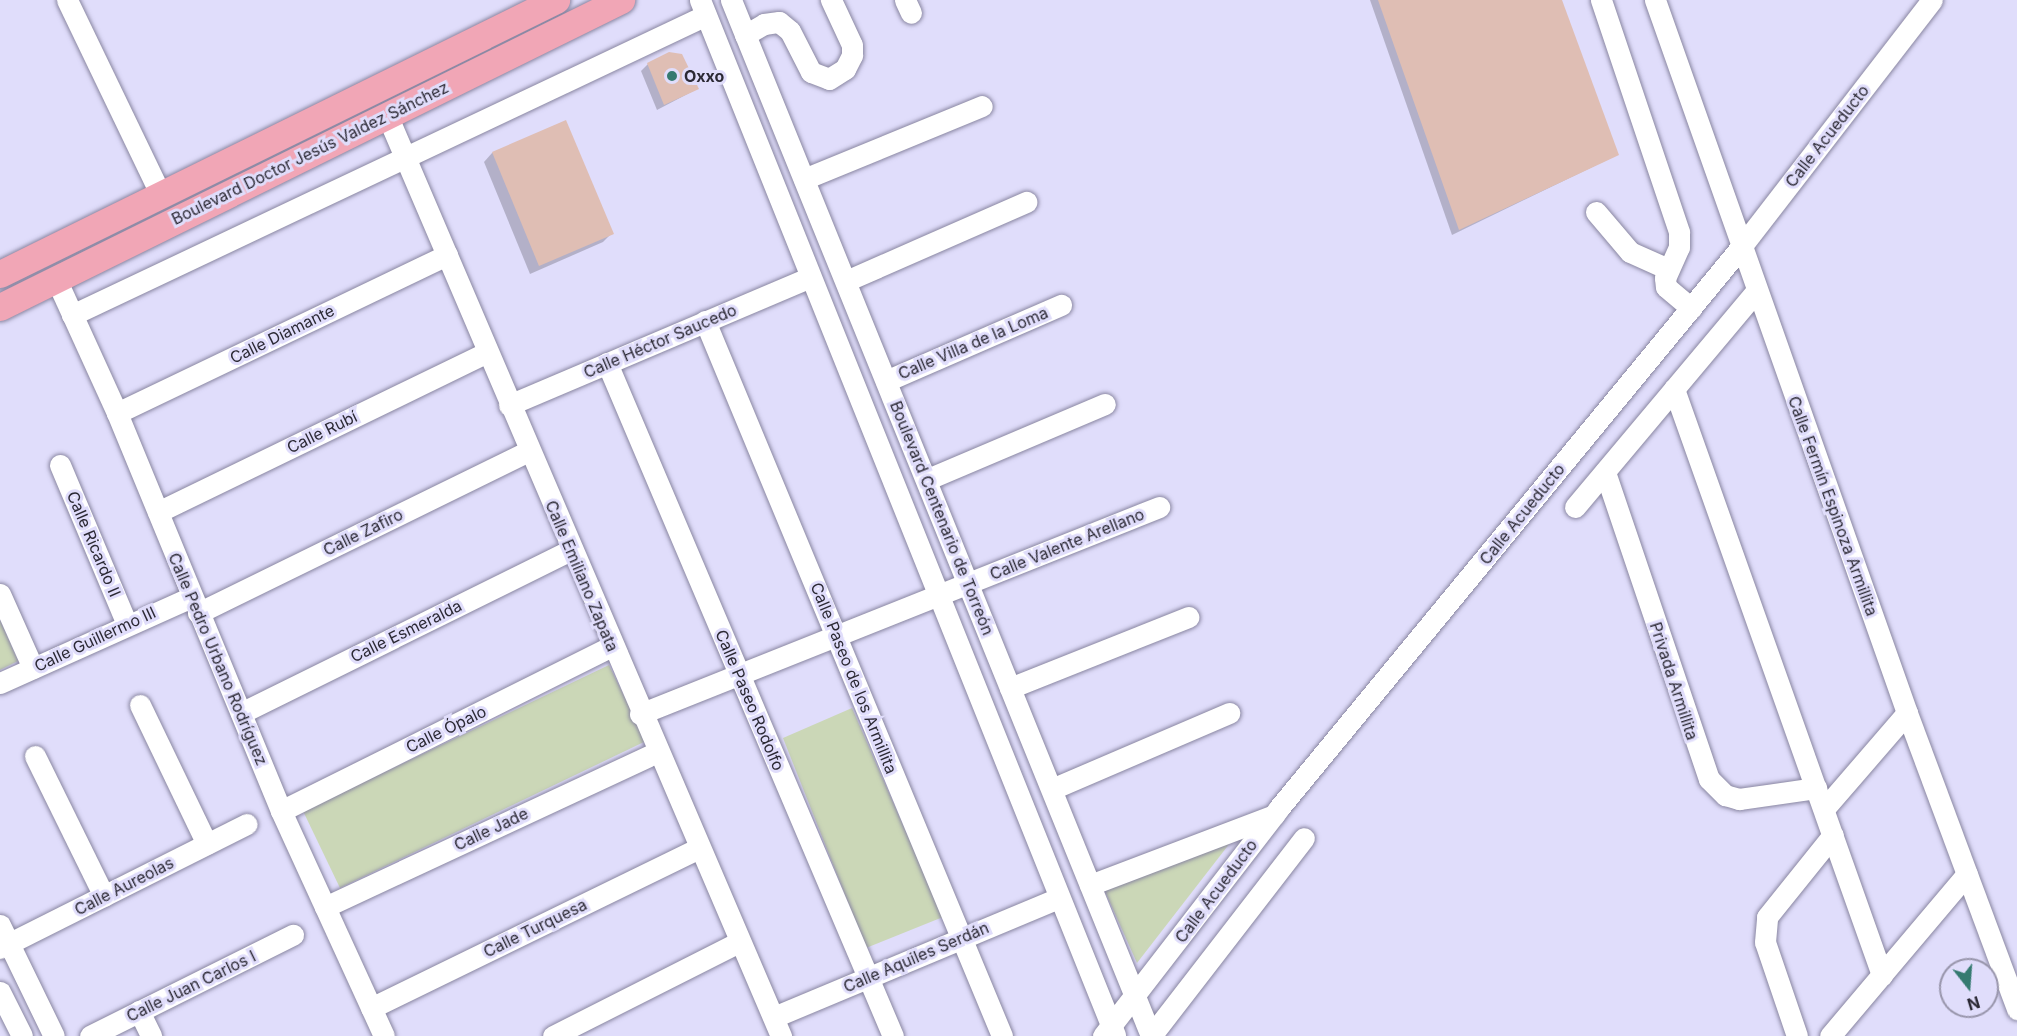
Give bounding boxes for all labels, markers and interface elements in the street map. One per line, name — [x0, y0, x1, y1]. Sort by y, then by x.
place label: Oxxo — [684, 66, 724, 86]
marker: Oxxo — [665, 69, 679, 83]
street label: Boulevard Doctor Jesús Valdez Sánchez — [168, 77, 452, 229]
street label: Calle Acueducto — [1781, 81, 1873, 191]
street label: Calle Diamante — [227, 300, 337, 368]
street label: Calle Héctor Saucedo — [581, 300, 739, 382]
street label: Calle Villa de la Loma — [895, 303, 1051, 383]
street label: Calle Fermín Espinoza Armillita — [1784, 393, 1882, 619]
street label: Boulevard Centenario de Torreón — [886, 398, 998, 638]
street label: Calle Rubí — [284, 407, 360, 457]
street label: Calle Acueducto — [1475, 460, 1569, 568]
street label: Calle Ricardo II — [63, 488, 125, 600]
street label: Calle Emiliano Zapata — [541, 498, 623, 654]
street label: Calle Zafiro — [320, 504, 406, 560]
street label: Calle Valente Arellano — [987, 504, 1147, 584]
street label: Calle Pedro Urbano Rodríguez — [164, 550, 272, 768]
street label: Calle Paseo de los Armillita — [807, 580, 901, 776]
street label: Calle Esmeralda — [347, 596, 465, 666]
street label: Calle Guillermo III — [31, 602, 159, 676]
street label: Privada Armillita — [1646, 620, 1702, 742]
street label: Calle Paseo Rodolfo — [712, 627, 788, 773]
street label: Calle Ópalo — [403, 701, 489, 757]
street label: Calle Jade — [451, 804, 531, 854]
street label: Calle Acueducto — [1171, 836, 1261, 946]
street label: Calle Aureolas — [71, 853, 177, 919]
street label: Calle Turquesa — [480, 895, 590, 961]
street label: Calle Aquiles Serdán — [840, 918, 992, 996]
street label: Calle Juan Carlos I — [123, 946, 259, 1026]
north arrow — [1939, 958, 1999, 1018]
text: N — [1965, 992, 1982, 1015]

